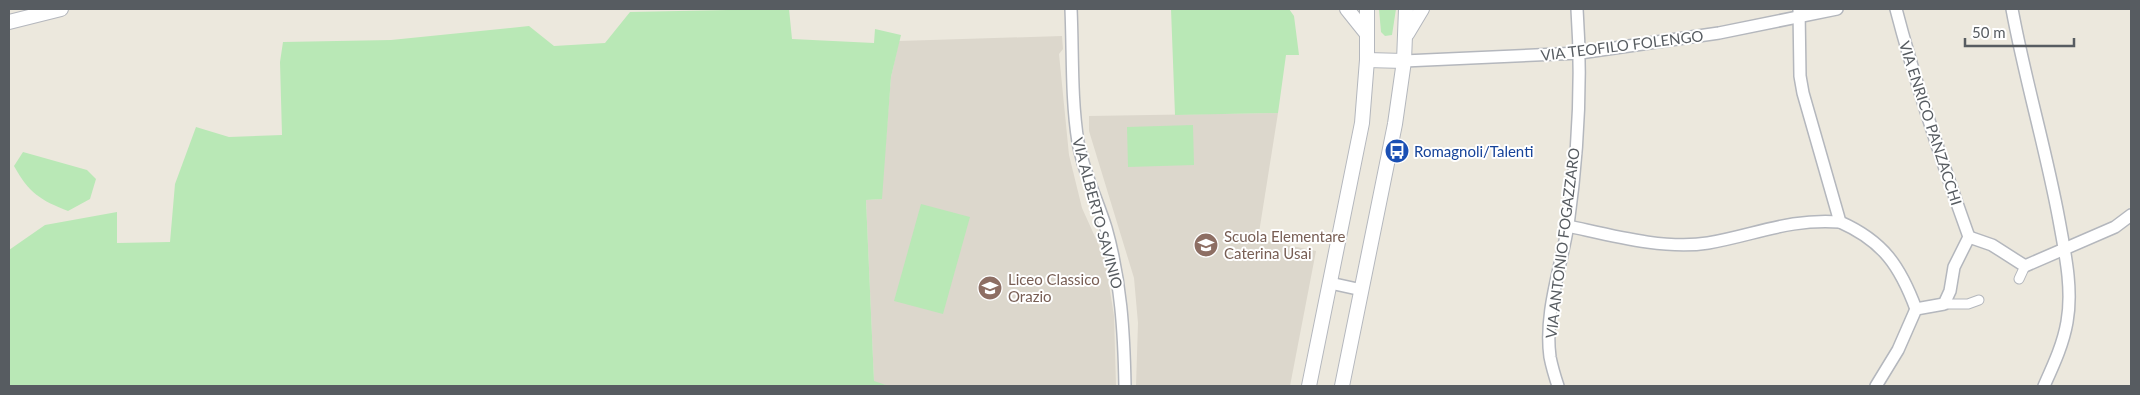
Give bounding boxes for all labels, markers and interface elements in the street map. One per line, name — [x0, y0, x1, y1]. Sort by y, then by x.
scale bar — [1965, 15, 2074, 47]
text: 50 m — [1972, 23, 2006, 41]
street label: VIA TEOFILO FOLENGO — [1540, 26, 1704, 64]
street label: VIA ENRICO PANZACCHI — [1896, 39, 1966, 207]
street label: VIA ALBERTO SAVINIO — [1069, 135, 1127, 291]
bus stop icon: Romagnoli/Talenti — [1384, 138, 1410, 164]
place label: Romagnoli/Talenti — [1414, 142, 1533, 160]
street label: VIA ANTONIO FOGAZZARO — [1541, 147, 1583, 339]
place label: Scuola Elementare Caterina Usai — [1224, 227, 1346, 262]
school or university icon: Scuola Elementare Caterina Usai — [1193, 232, 1219, 258]
place label: Liceo Classico Orazio — [1008, 270, 1100, 305]
school or university icon: Liceo Classico Orazio — [977, 275, 1003, 301]

